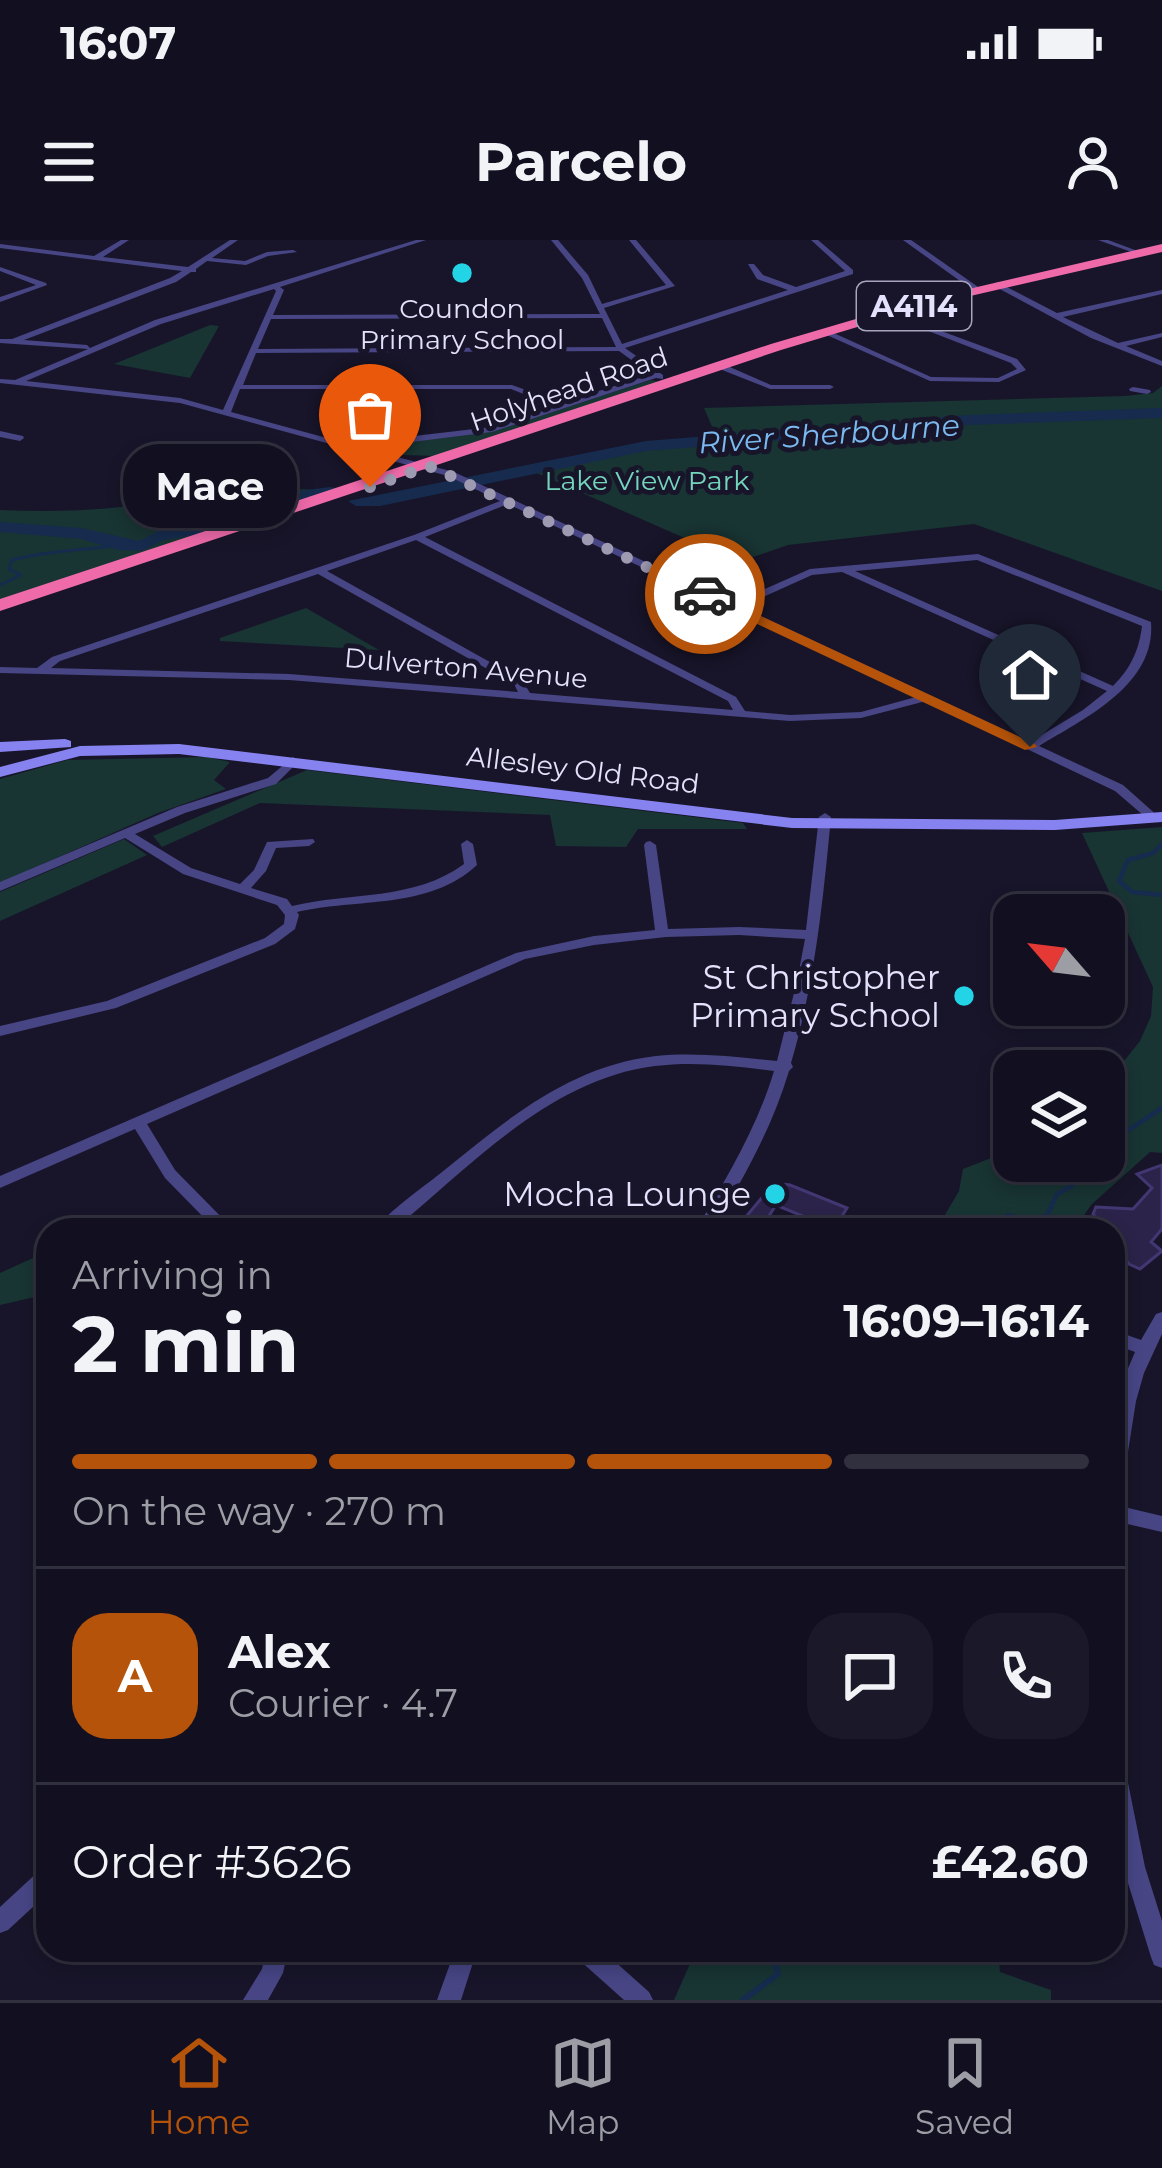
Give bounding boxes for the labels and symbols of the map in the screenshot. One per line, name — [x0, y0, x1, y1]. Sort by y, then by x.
marker: Coundon Primary School — [449, 260, 475, 286]
road number: A4114 — [857, 282, 971, 330]
place label: Coundon Primary School — [360, 292, 564, 356]
street label: Holyhead Road — [466, 340, 672, 438]
pin — [319, 364, 421, 487]
water label: River Sherbourne — [697, 406, 961, 462]
callout: Mace — [124, 445, 298, 529]
park label: Lake View Park — [545, 464, 750, 497]
courier — [645, 534, 765, 654]
pin — [979, 624, 1081, 747]
street label: Dulverton Avenue — [343, 641, 589, 695]
street label: Allesley Old Road — [465, 739, 701, 801]
north arrow — [993, 894, 1125, 1026]
place label: St Christopher Primary School — [690, 957, 940, 1035]
marker: St Christopher Primary School — [951, 983, 977, 1009]
place label: Mocha Lounge — [503, 1174, 751, 1214]
marker: Mocha Lounge — [762, 1181, 788, 1207]

